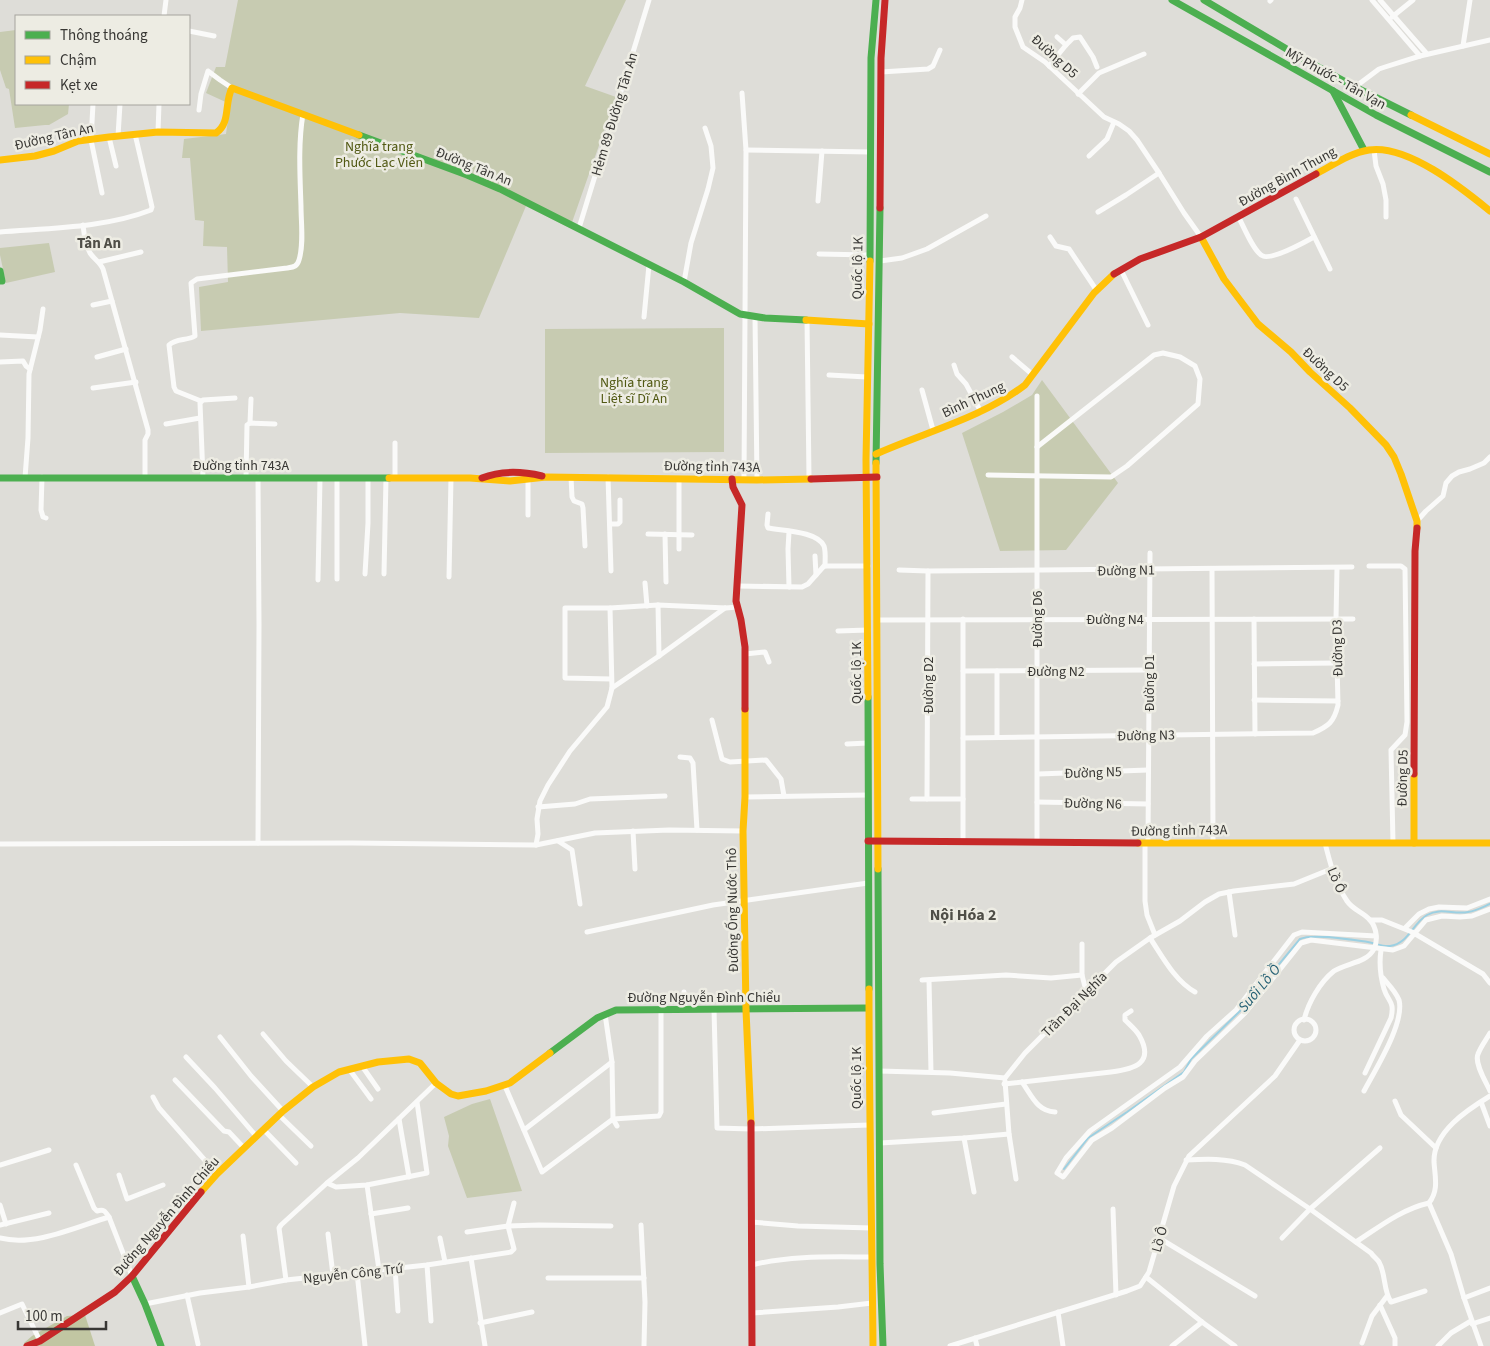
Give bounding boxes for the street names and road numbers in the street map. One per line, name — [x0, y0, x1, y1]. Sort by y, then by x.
street label: Đường D5 — [1026, 30, 1082, 83]
street label: Mỹ Phước - Tân Vạn — [1282, 43, 1389, 115]
street label: Hẻm 89 Đường Tân An — [587, 50, 643, 178]
street label: Đường Tân An — [13, 118, 96, 156]
street label: Đường Bình Thung — [1235, 142, 1340, 212]
street label: Đường Tân An — [432, 143, 515, 191]
street label: Quốc lộ 1K — [847, 236, 869, 300]
street label: Đường D5 — [1298, 343, 1353, 397]
street label: Bình Thung — [939, 377, 1008, 423]
street label: Đường tỉnh 743A — [193, 456, 290, 476]
street label: Đường tỉnh 743A — [664, 456, 761, 478]
street label: Đường N1 — [1097, 560, 1155, 582]
street label: Đường D6 — [1028, 590, 1048, 648]
street label: Đường N4 — [1086, 610, 1144, 630]
street label: Đường D3 — [1328, 619, 1348, 677]
street label: Quốc lộ 1K — [847, 641, 867, 704]
street label: Đường D1 — [1140, 654, 1160, 712]
street label: Đường D2 — [919, 656, 939, 714]
street label: Đường N2 — [1027, 662, 1085, 682]
street label: Đường N3 — [1117, 725, 1175, 747]
street label: Đường D5 — [1393, 749, 1413, 807]
street label: Đường N5 — [1064, 762, 1122, 784]
street label: Đường N6 — [1064, 793, 1122, 815]
street label: Đường tỉnh 743A — [1131, 820, 1228, 842]
street label: Đường Ống Nước Thô — [722, 848, 744, 972]
street label: Lồ Ô — [1322, 864, 1350, 896]
street label: Trần Đại Nghĩa — [1037, 967, 1112, 1042]
street label: Đường Nguyễn Đình Chiểu — [627, 988, 781, 1008]
street label: Quốc lộ 1K — [847, 1046, 867, 1109]
street label: Đường Nguyễn Đình Chiểu — [109, 1152, 225, 1281]
street label: Lồ Ô — [1147, 1224, 1173, 1255]
street label: Nguyễn Công Trứ — [302, 1259, 404, 1289]

